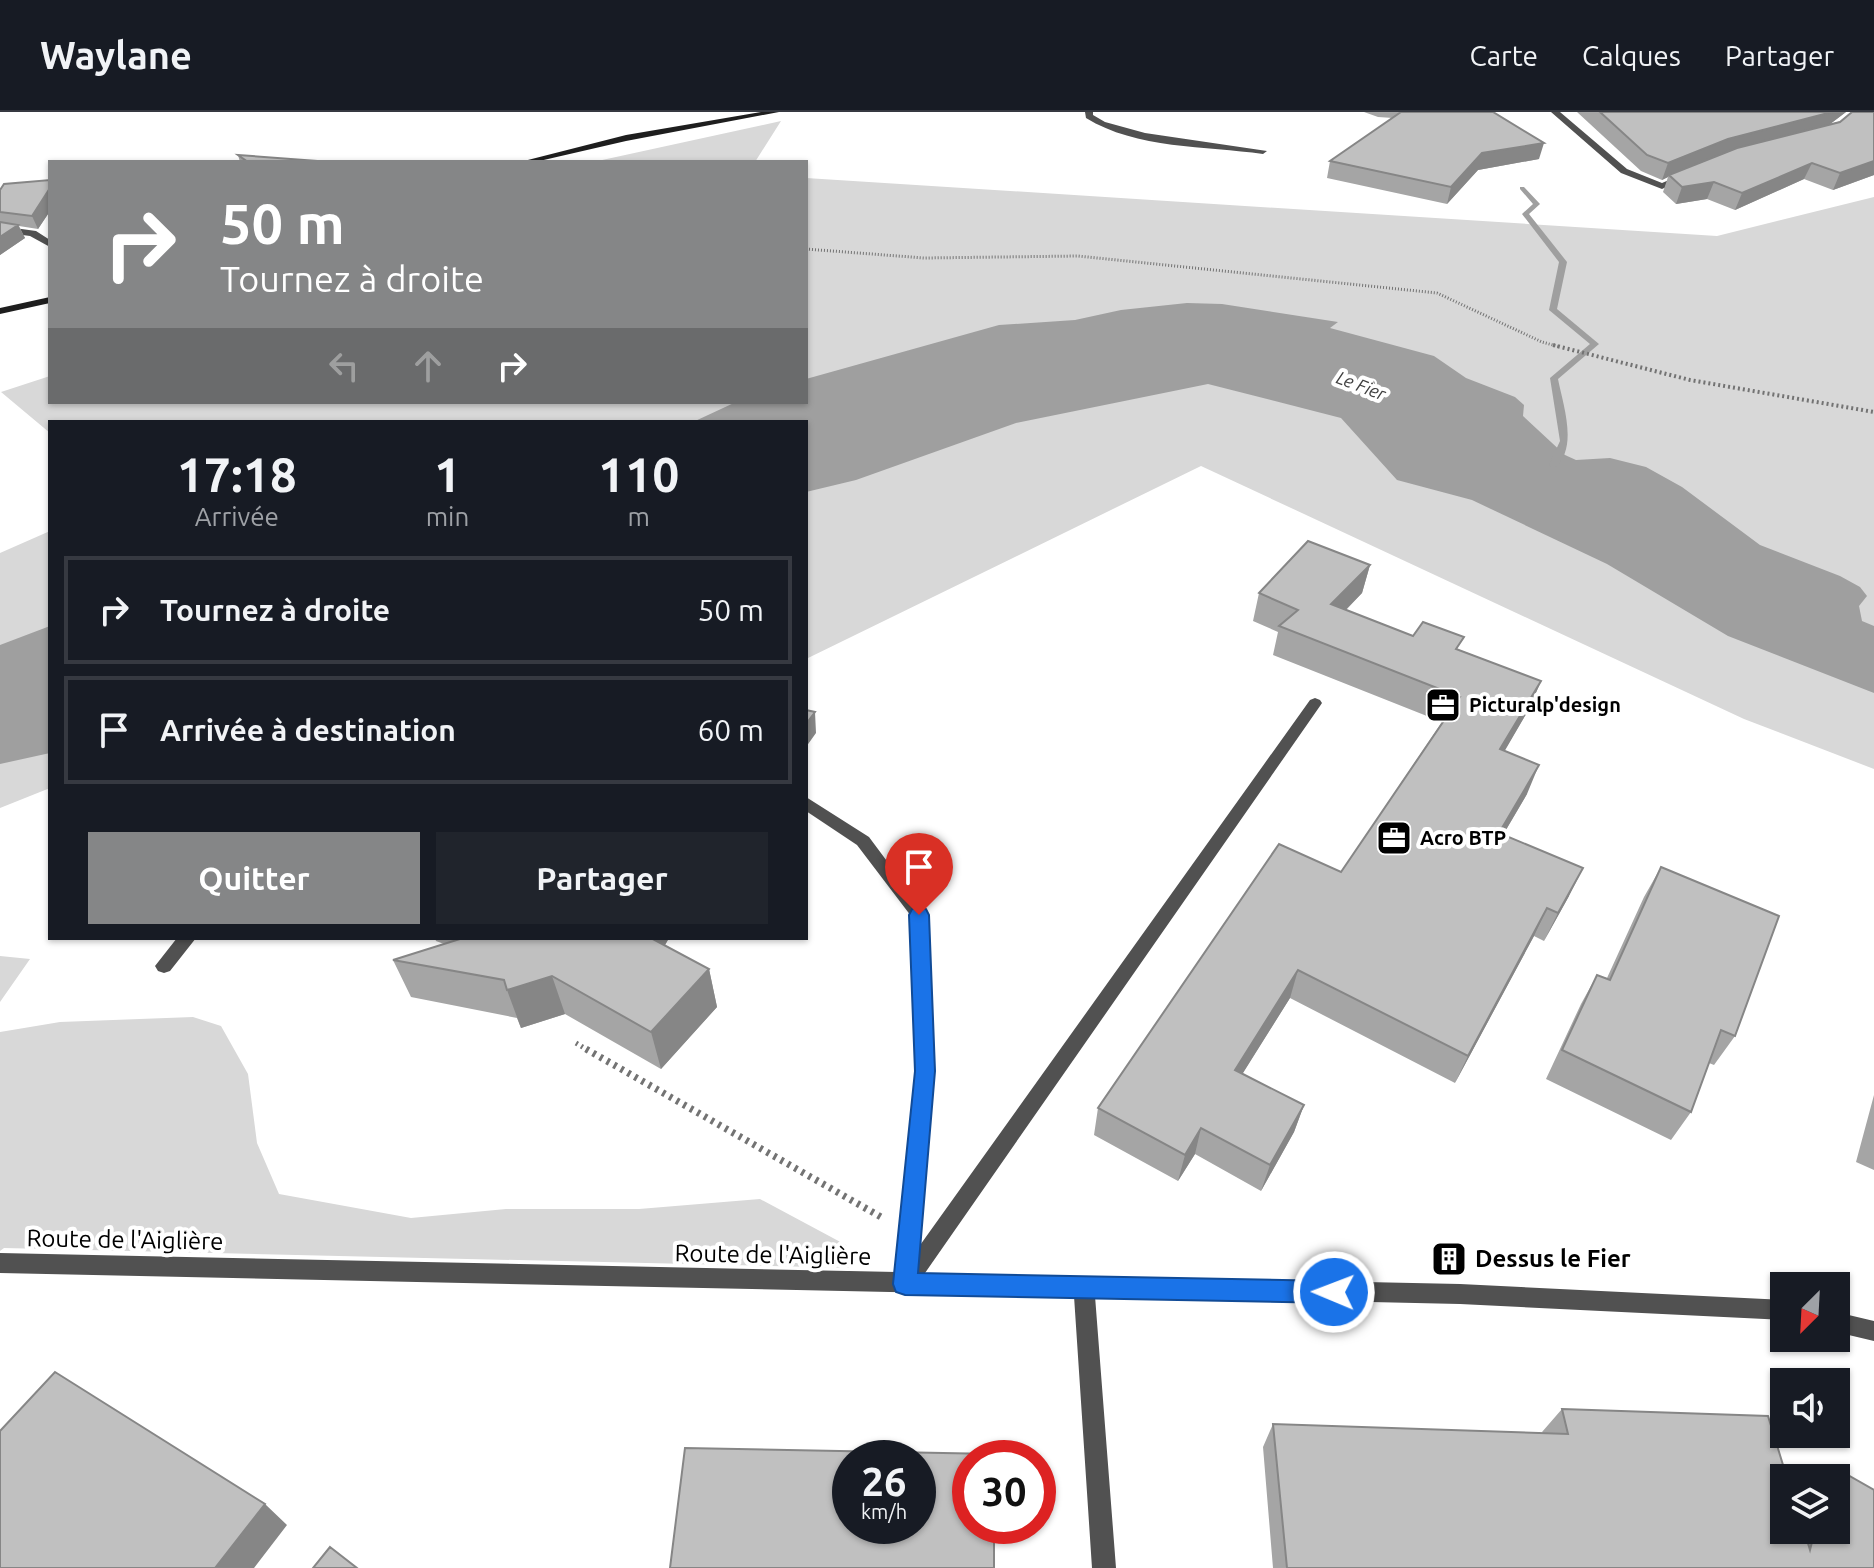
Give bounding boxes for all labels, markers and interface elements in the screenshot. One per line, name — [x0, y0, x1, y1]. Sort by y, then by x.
text: Waylane — [40, 34, 192, 76]
text: Carte — [1469, 40, 1538, 71]
text: Calques — [1582, 40, 1681, 71]
text: Partager — [1725, 40, 1834, 71]
icon: right — [88, 192, 192, 296]
text: 50 m — [220, 192, 345, 255]
text: Tournez à droite — [220, 258, 484, 299]
icon: left — [322, 344, 366, 388]
icon: ahead — [406, 344, 450, 388]
icon: right — [490, 344, 534, 388]
water label: Le Fier — [1334, 367, 1390, 404]
text: 17:18 — [177, 447, 297, 501]
text: 1 — [434, 447, 461, 501]
text: 110 — [598, 447, 679, 501]
text: Arrivée — [195, 502, 279, 531]
text: min — [426, 502, 469, 531]
text: m — [627, 502, 650, 531]
icon: right — [92, 588, 136, 632]
text: Tournez à droite — [160, 593, 390, 627]
text: 50 m — [697, 593, 764, 627]
office icon: Picturalp'design — [1424, 686, 1462, 724]
place label: Picturalp'design — [1469, 693, 1621, 716]
icon: arrive — [92, 708, 136, 752]
text: Arrivée à destination — [160, 713, 456, 747]
text: 60 m — [697, 713, 764, 747]
office icon: Acro BTP — [1375, 819, 1413, 857]
place label: Acro BTP — [1420, 826, 1506, 849]
button: Quitter — [88, 832, 420, 924]
button: Partager — [436, 832, 768, 924]
pin — [885, 833, 953, 915]
icon: arrive — [897, 845, 941, 889]
street label: Route de l'Aiglière — [26, 1224, 224, 1255]
street label: Route de l'Aiglière — [674, 1239, 872, 1270]
building icon: Dessus le Fier — [1430, 1240, 1468, 1278]
place label: Dessus le Fier — [1475, 1245, 1631, 1272]
position arrow — [1292, 1250, 1376, 1334]
north arrow — [1770, 1272, 1850, 1352]
map controls — [1770, 1272, 1850, 1544]
button: sound — [1770, 1368, 1850, 1448]
speed limit sign: 30 — [952, 1440, 1056, 1544]
text: 26 — [861, 1459, 907, 1504]
button: layers — [1770, 1464, 1850, 1544]
text: km/h — [861, 1500, 907, 1523]

